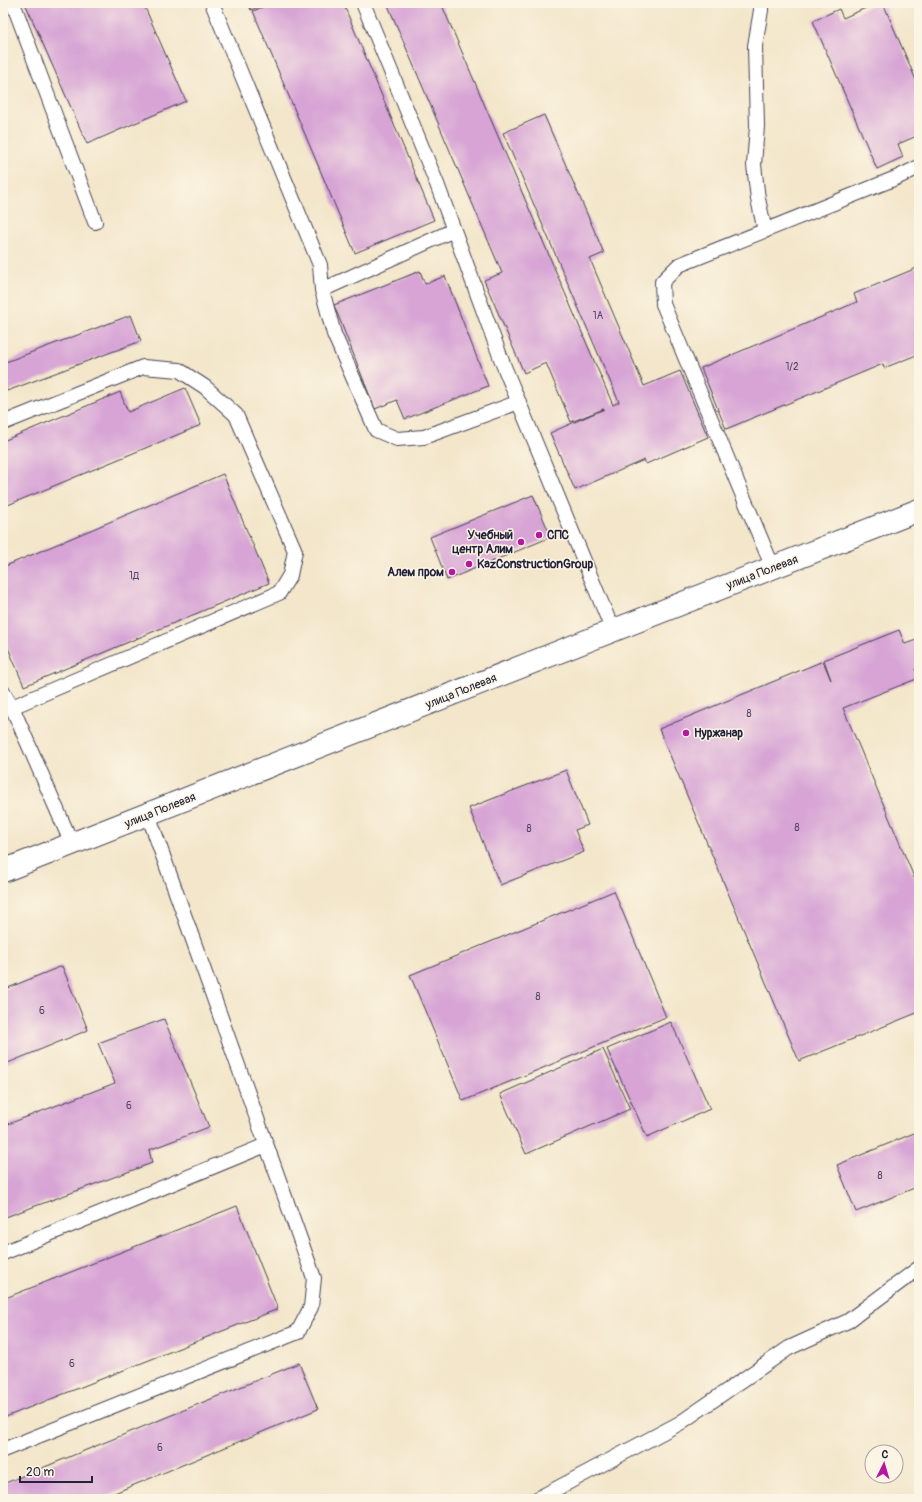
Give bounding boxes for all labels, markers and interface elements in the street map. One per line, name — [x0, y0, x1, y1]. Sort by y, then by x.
house number: 1А — [593, 310, 604, 322]
house number: 1/2 — [785, 361, 799, 373]
place label: Учебный центр Алим — [452, 528, 513, 557]
place label: СПС — [547, 528, 570, 543]
marker: СПС — [534, 530, 544, 540]
marker: Учебный центр Алим — [516, 537, 526, 547]
street label: улица Полевая — [723, 552, 800, 593]
place label: KazConstructionGroup — [477, 557, 594, 572]
marker: KazConstructionGroup — [464, 559, 474, 569]
place label: Алем пром — [387, 565, 444, 580]
marker: Алем пром — [447, 567, 457, 577]
house number: 1Д — [129, 570, 140, 582]
street label: улица Полевая — [422, 670, 499, 713]
house number: 8 — [746, 708, 752, 720]
place label: Нуржанар — [694, 726, 743, 741]
marker: Нуржанар — [681, 728, 691, 738]
street label: улица Полевая — [121, 789, 198, 832]
house number: 8 — [794, 822, 800, 834]
house number: 8 — [526, 823, 532, 835]
house number: 8 — [535, 991, 541, 1003]
house number: 6 — [39, 1005, 45, 1017]
house number: 6 — [126, 1100, 132, 1112]
house number: 8 — [877, 1170, 883, 1182]
house number: 6 — [69, 1358, 75, 1370]
house number: 6 — [157, 1442, 163, 1454]
north arrow — [864, 1444, 904, 1484]
text: С — [881, 1448, 889, 1461]
scale bar — [20, 1458, 92, 1484]
text: 20 m — [26, 1465, 55, 1480]

